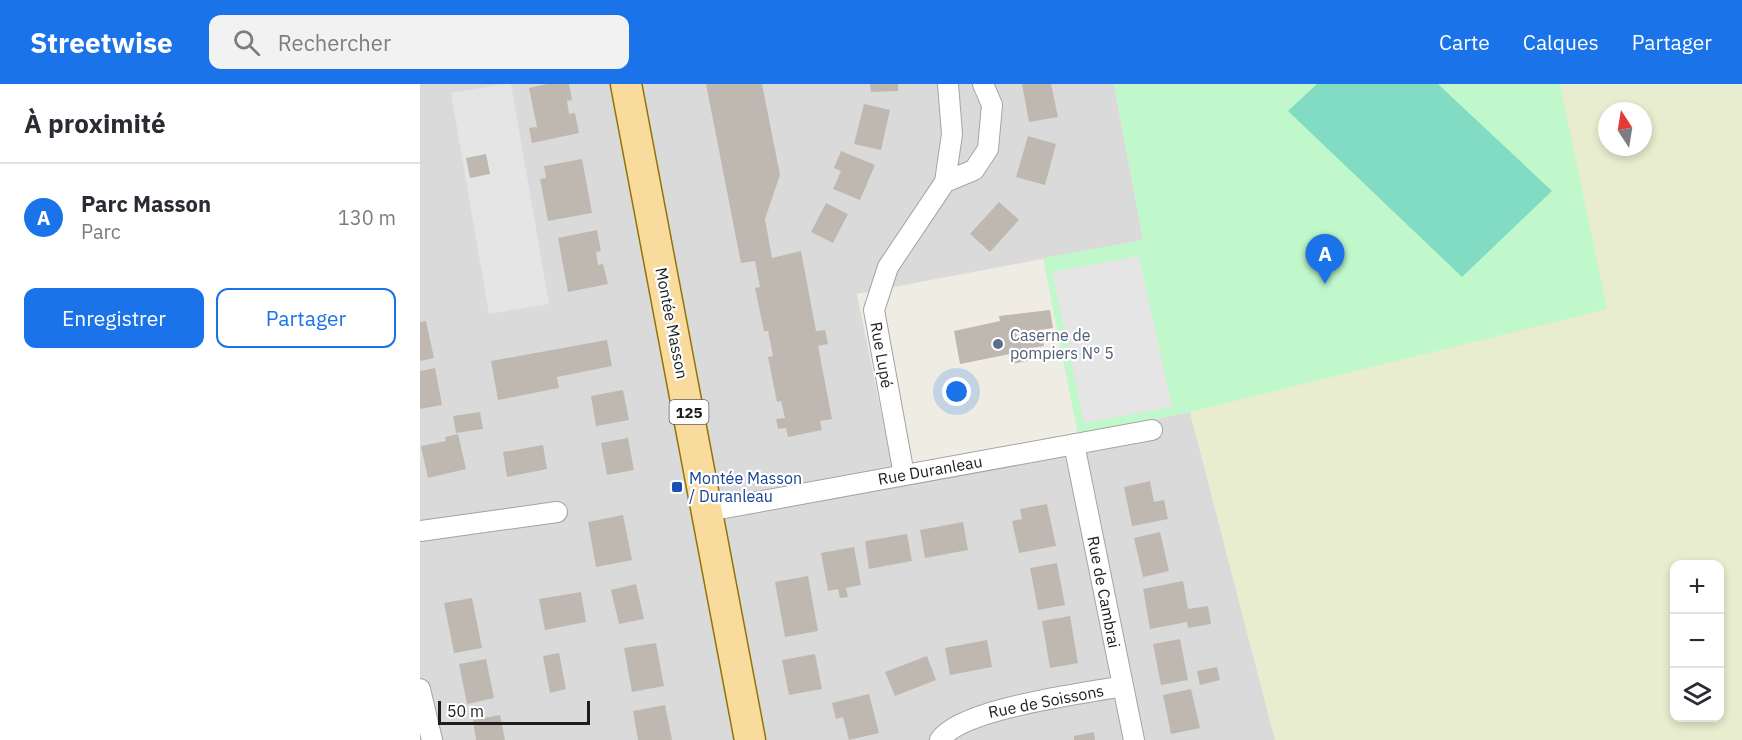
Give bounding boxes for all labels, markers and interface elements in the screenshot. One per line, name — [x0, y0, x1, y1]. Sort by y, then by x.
search box — [209, 15, 629, 69]
text: Streetwise — [30, 24, 173, 61]
icon: search — [230, 26, 263, 59]
text: Rechercher — [278, 28, 391, 57]
text: Carte — [1439, 28, 1490, 56]
text: Calques — [1523, 28, 1599, 56]
text: Partager — [1632, 28, 1712, 56]
north arrow — [1598, 102, 1652, 156]
text: À proximité — [24, 106, 166, 140]
text: Parc Masson — [81, 189, 211, 218]
text: A — [37, 204, 50, 231]
text: 130 m — [338, 204, 396, 231]
text: Parc — [81, 218, 121, 245]
pin: A — [1306, 234, 1344, 284]
street label: Montée Masson — [651, 266, 693, 380]
button: Enregistrer — [24, 288, 204, 348]
button: Partager — [216, 288, 396, 348]
street label: Rue Lupé — [866, 320, 898, 390]
place label: Caserne de pompiers N° 5 — [1010, 325, 1114, 363]
marker: Caserne de pompiers N° 5 — [991, 337, 1005, 351]
your location — [942, 377, 971, 406]
road number: 125 — [670, 400, 708, 424]
street label: Rue Duranleau — [876, 451, 984, 489]
place label: Montée Masson / Duranleau — [689, 468, 802, 506]
marker: Montée Masson / Duranleau — [670, 480, 684, 494]
street label: Rue de Cambrai — [1083, 534, 1125, 650]
map controls — [1670, 560, 1724, 722]
button: + — [1670, 560, 1724, 614]
button: − — [1670, 614, 1724, 668]
button: layers — [1670, 668, 1724, 722]
street label: Rue de Soissons — [987, 680, 1105, 722]
scale bar — [438, 698, 590, 726]
text: 50 m — [447, 701, 484, 721]

